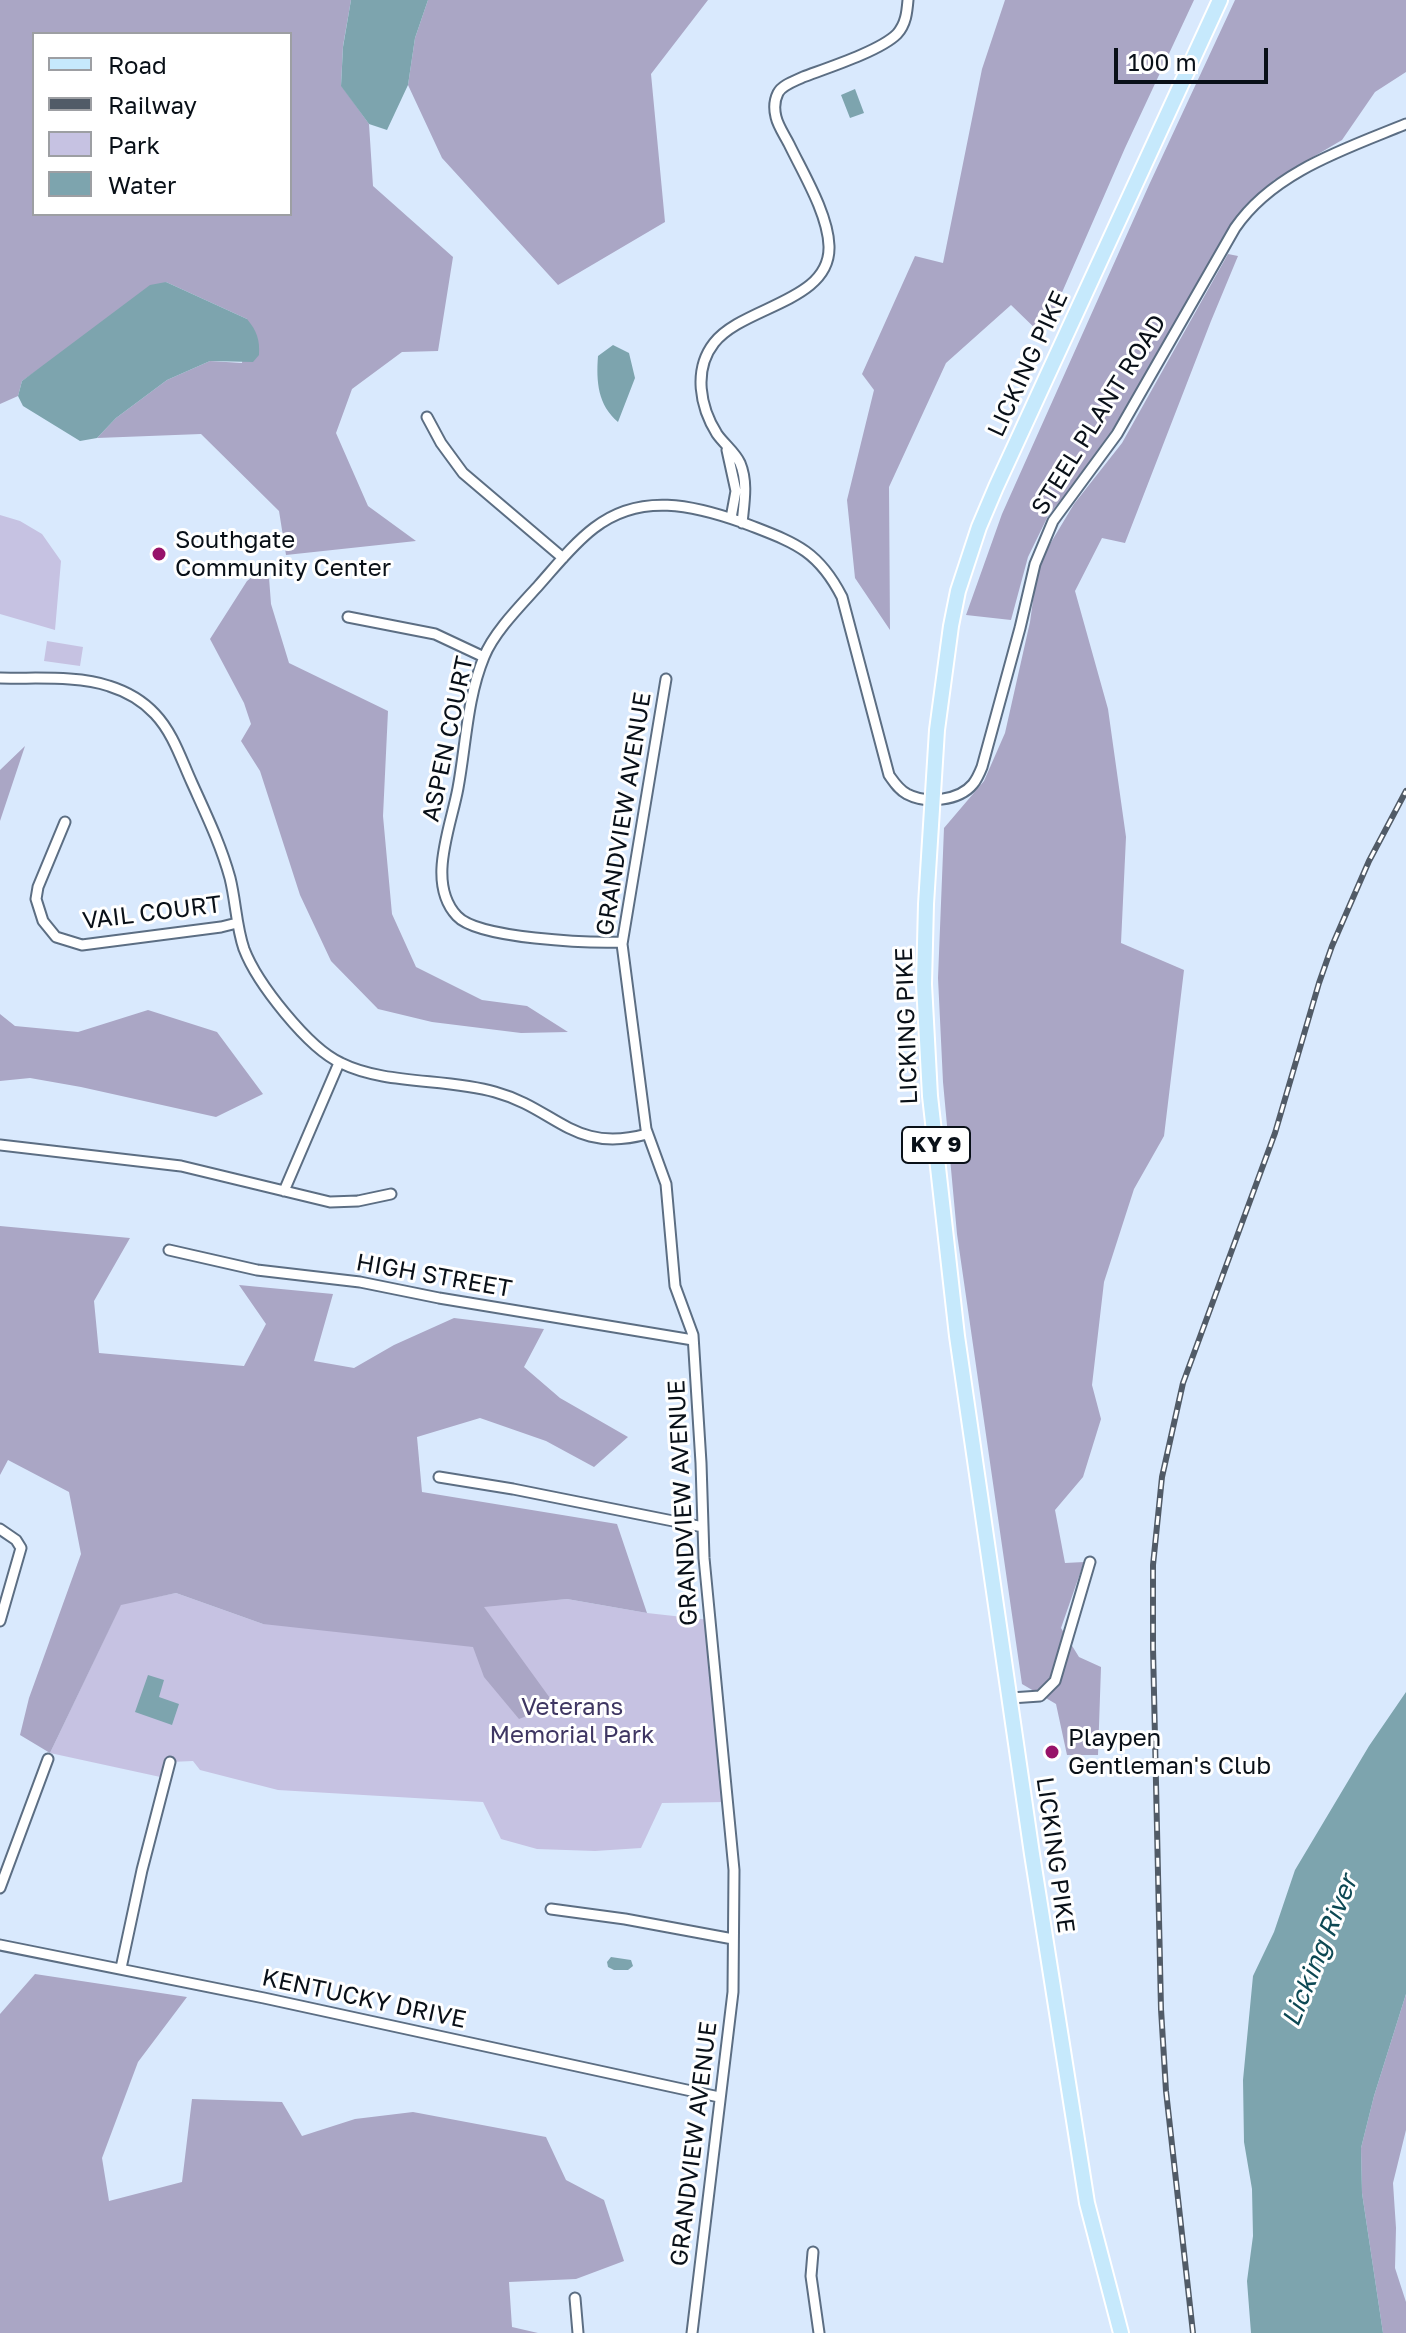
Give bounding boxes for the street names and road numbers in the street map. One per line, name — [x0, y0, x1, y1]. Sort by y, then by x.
street label: LICKING PIKE — [982, 287, 1074, 441]
street label: STEEL PLANT ROAD — [1026, 310, 1172, 520]
street label: ASPEN COURT — [416, 654, 480, 824]
street label: GRANDVIEW AVENUE — [591, 690, 657, 938]
street label: VAIL COURT — [81, 890, 223, 936]
street label: LICKING PIKE — [890, 947, 924, 1105]
road number: KY 9 — [902, 1127, 970, 1163]
street label: HIGH STREET — [354, 1248, 514, 1304]
street label: GRANDVIEW AVENUE — [662, 1379, 704, 1627]
street label: LICKING PIKE — [1030, 1775, 1080, 1935]
street label: KENTUCKY DRIVE — [259, 1963, 469, 2035]
street label: GRANDVIEW AVENUE — [665, 2020, 723, 2268]

